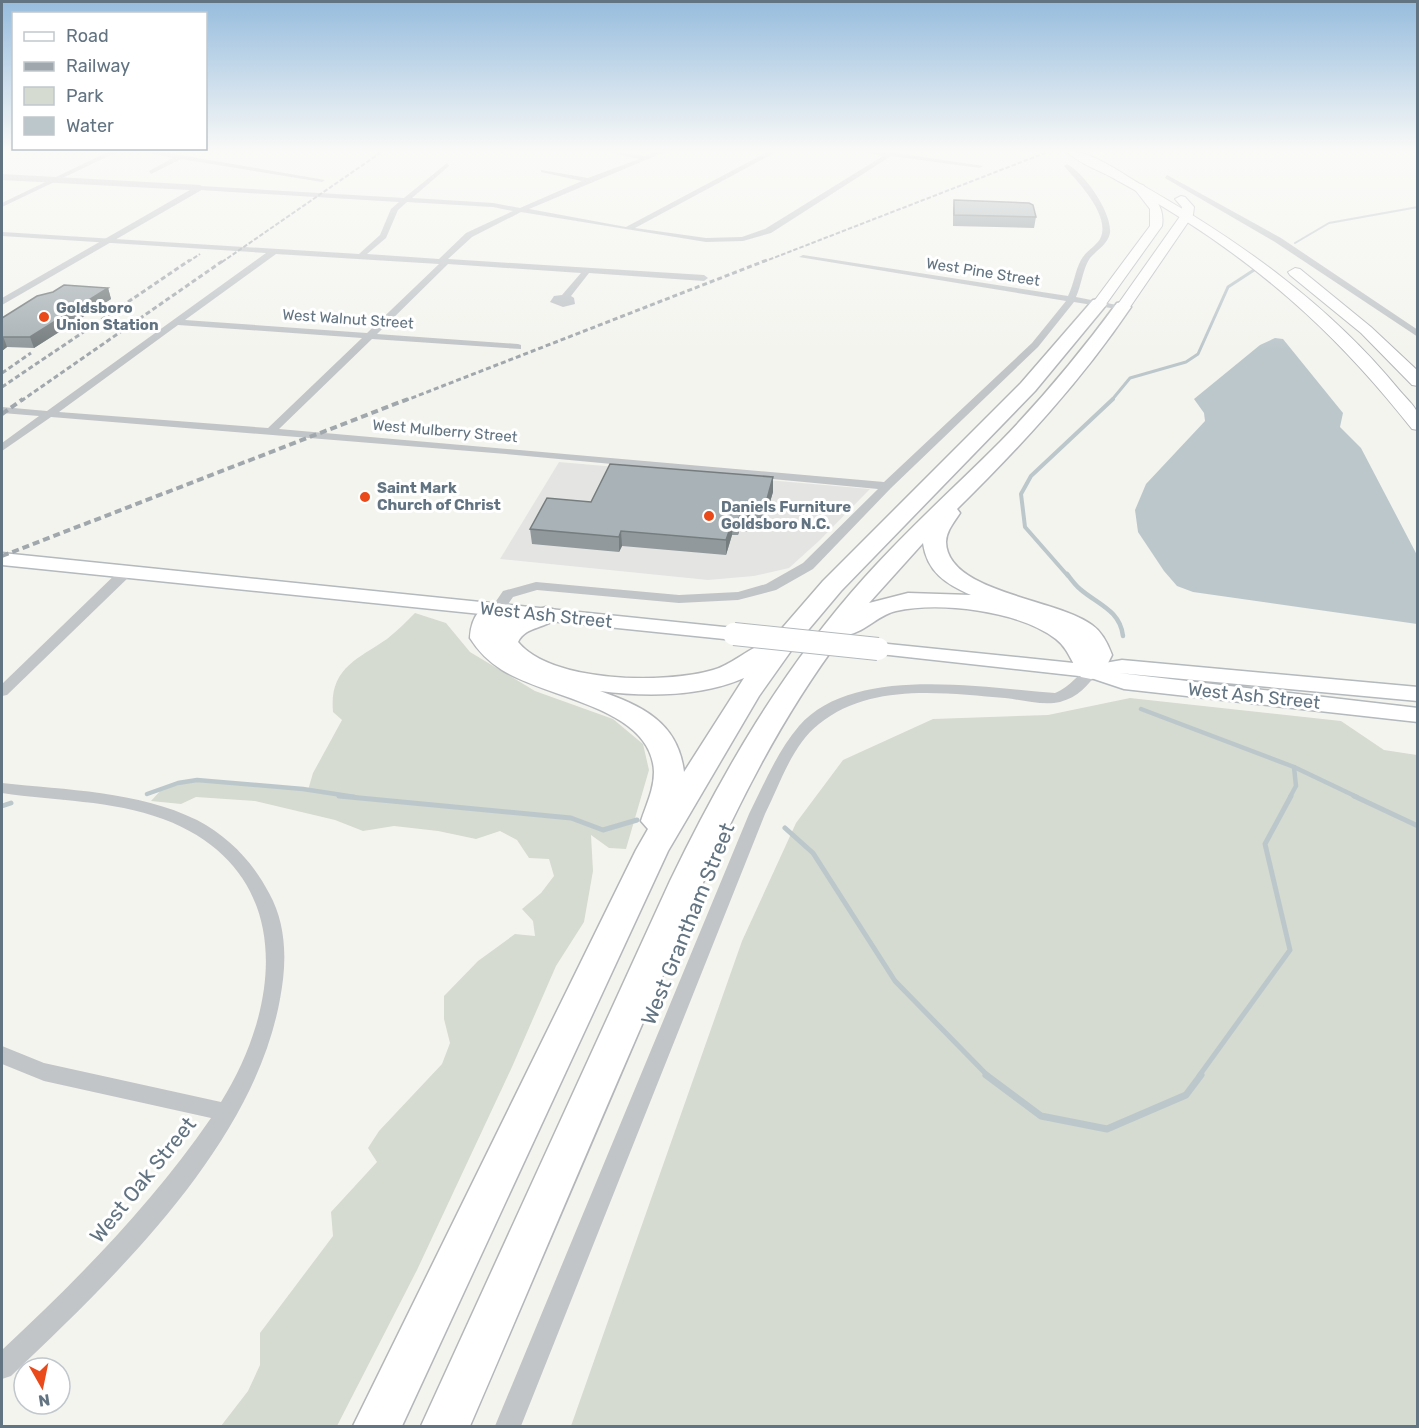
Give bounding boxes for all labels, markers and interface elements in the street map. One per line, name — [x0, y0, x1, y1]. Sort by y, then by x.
legend — [12, 12, 207, 150]
text: Road — [66, 25, 109, 47]
text: Railway — [66, 55, 130, 77]
text: Park — [66, 85, 104, 107]
text: Water — [66, 115, 114, 137]
street label: West Pine Street — [925, 254, 1041, 290]
place label: Goldsboro Union Station — [56, 299, 159, 334]
street label: West Walnut Street — [282, 305, 414, 333]
marker: Goldsboro Union Station — [37, 310, 51, 324]
street label: West Mulberry Street — [372, 416, 518, 446]
place label: Saint Mark Church of Christ — [377, 479, 501, 514]
marker: Saint Mark Church of Christ — [358, 490, 372, 504]
place label: Daniels Furniture Goldsboro N.C. — [721, 498, 851, 533]
marker: Daniels Furniture Goldsboro N.C. — [702, 509, 716, 523]
street label: West Ash Street — [479, 597, 613, 633]
street label: West Ash Street — [1187, 678, 1321, 714]
street label: West Grantham Street — [636, 819, 740, 1028]
street label: West Oak Street — [84, 1112, 201, 1248]
north arrow — [12, 1356, 72, 1416]
text: N — [37, 1390, 51, 1411]

